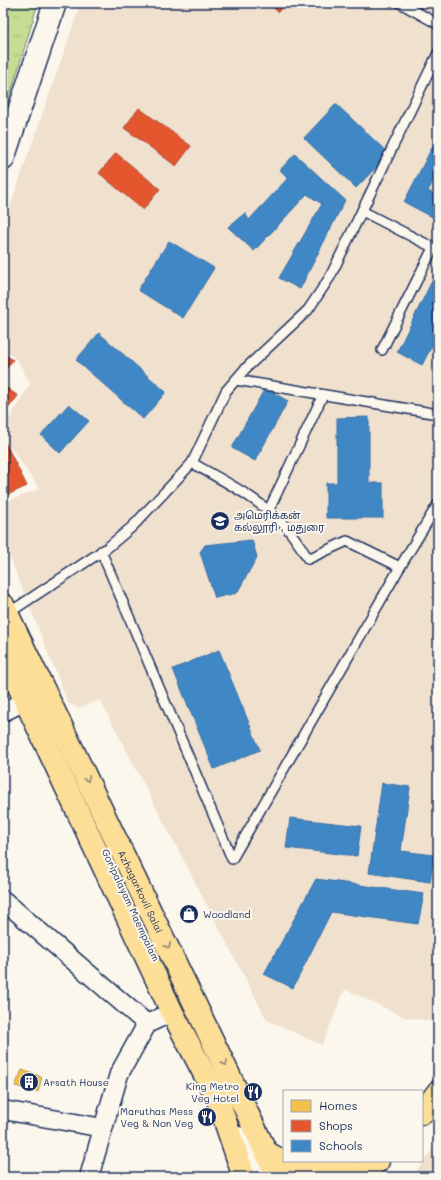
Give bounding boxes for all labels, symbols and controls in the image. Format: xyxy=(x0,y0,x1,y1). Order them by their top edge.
place label: அமெரிக்கன் கல்லூரி , மதுரை xyxy=(234,508,325,534)
school or university icon: அமெரிக்கன் கல்லூரி , மதுரை xyxy=(209,510,231,532)
one-way arrow xyxy=(82,775,90,782)
street label: Goripalayam Maempalam xyxy=(99,846,163,964)
street label: Azhagarkovil Salai xyxy=(115,848,167,935)
shop icon: Woodland xyxy=(178,903,200,925)
place label: Woodland xyxy=(203,907,251,921)
one-way arrow xyxy=(163,942,171,950)
one-way arrow xyxy=(220,1059,228,1067)
building icon: Arsath House xyxy=(18,1071,40,1093)
place label: Arsath House xyxy=(43,1075,109,1089)
place label: King Metro Veg Hotel xyxy=(186,1079,239,1105)
restaurant icon: King Metro Veg Hotel xyxy=(242,1081,264,1103)
legend xyxy=(283,1090,423,1162)
text: Homes xyxy=(319,1097,358,1113)
place label: Maruthas Mess Veg & Non Veg xyxy=(120,1104,193,1130)
restaurant icon: Maruthas Mess Veg & Non Veg xyxy=(196,1106,218,1128)
text: Shops xyxy=(319,1117,353,1133)
text: Schools xyxy=(319,1137,363,1153)

